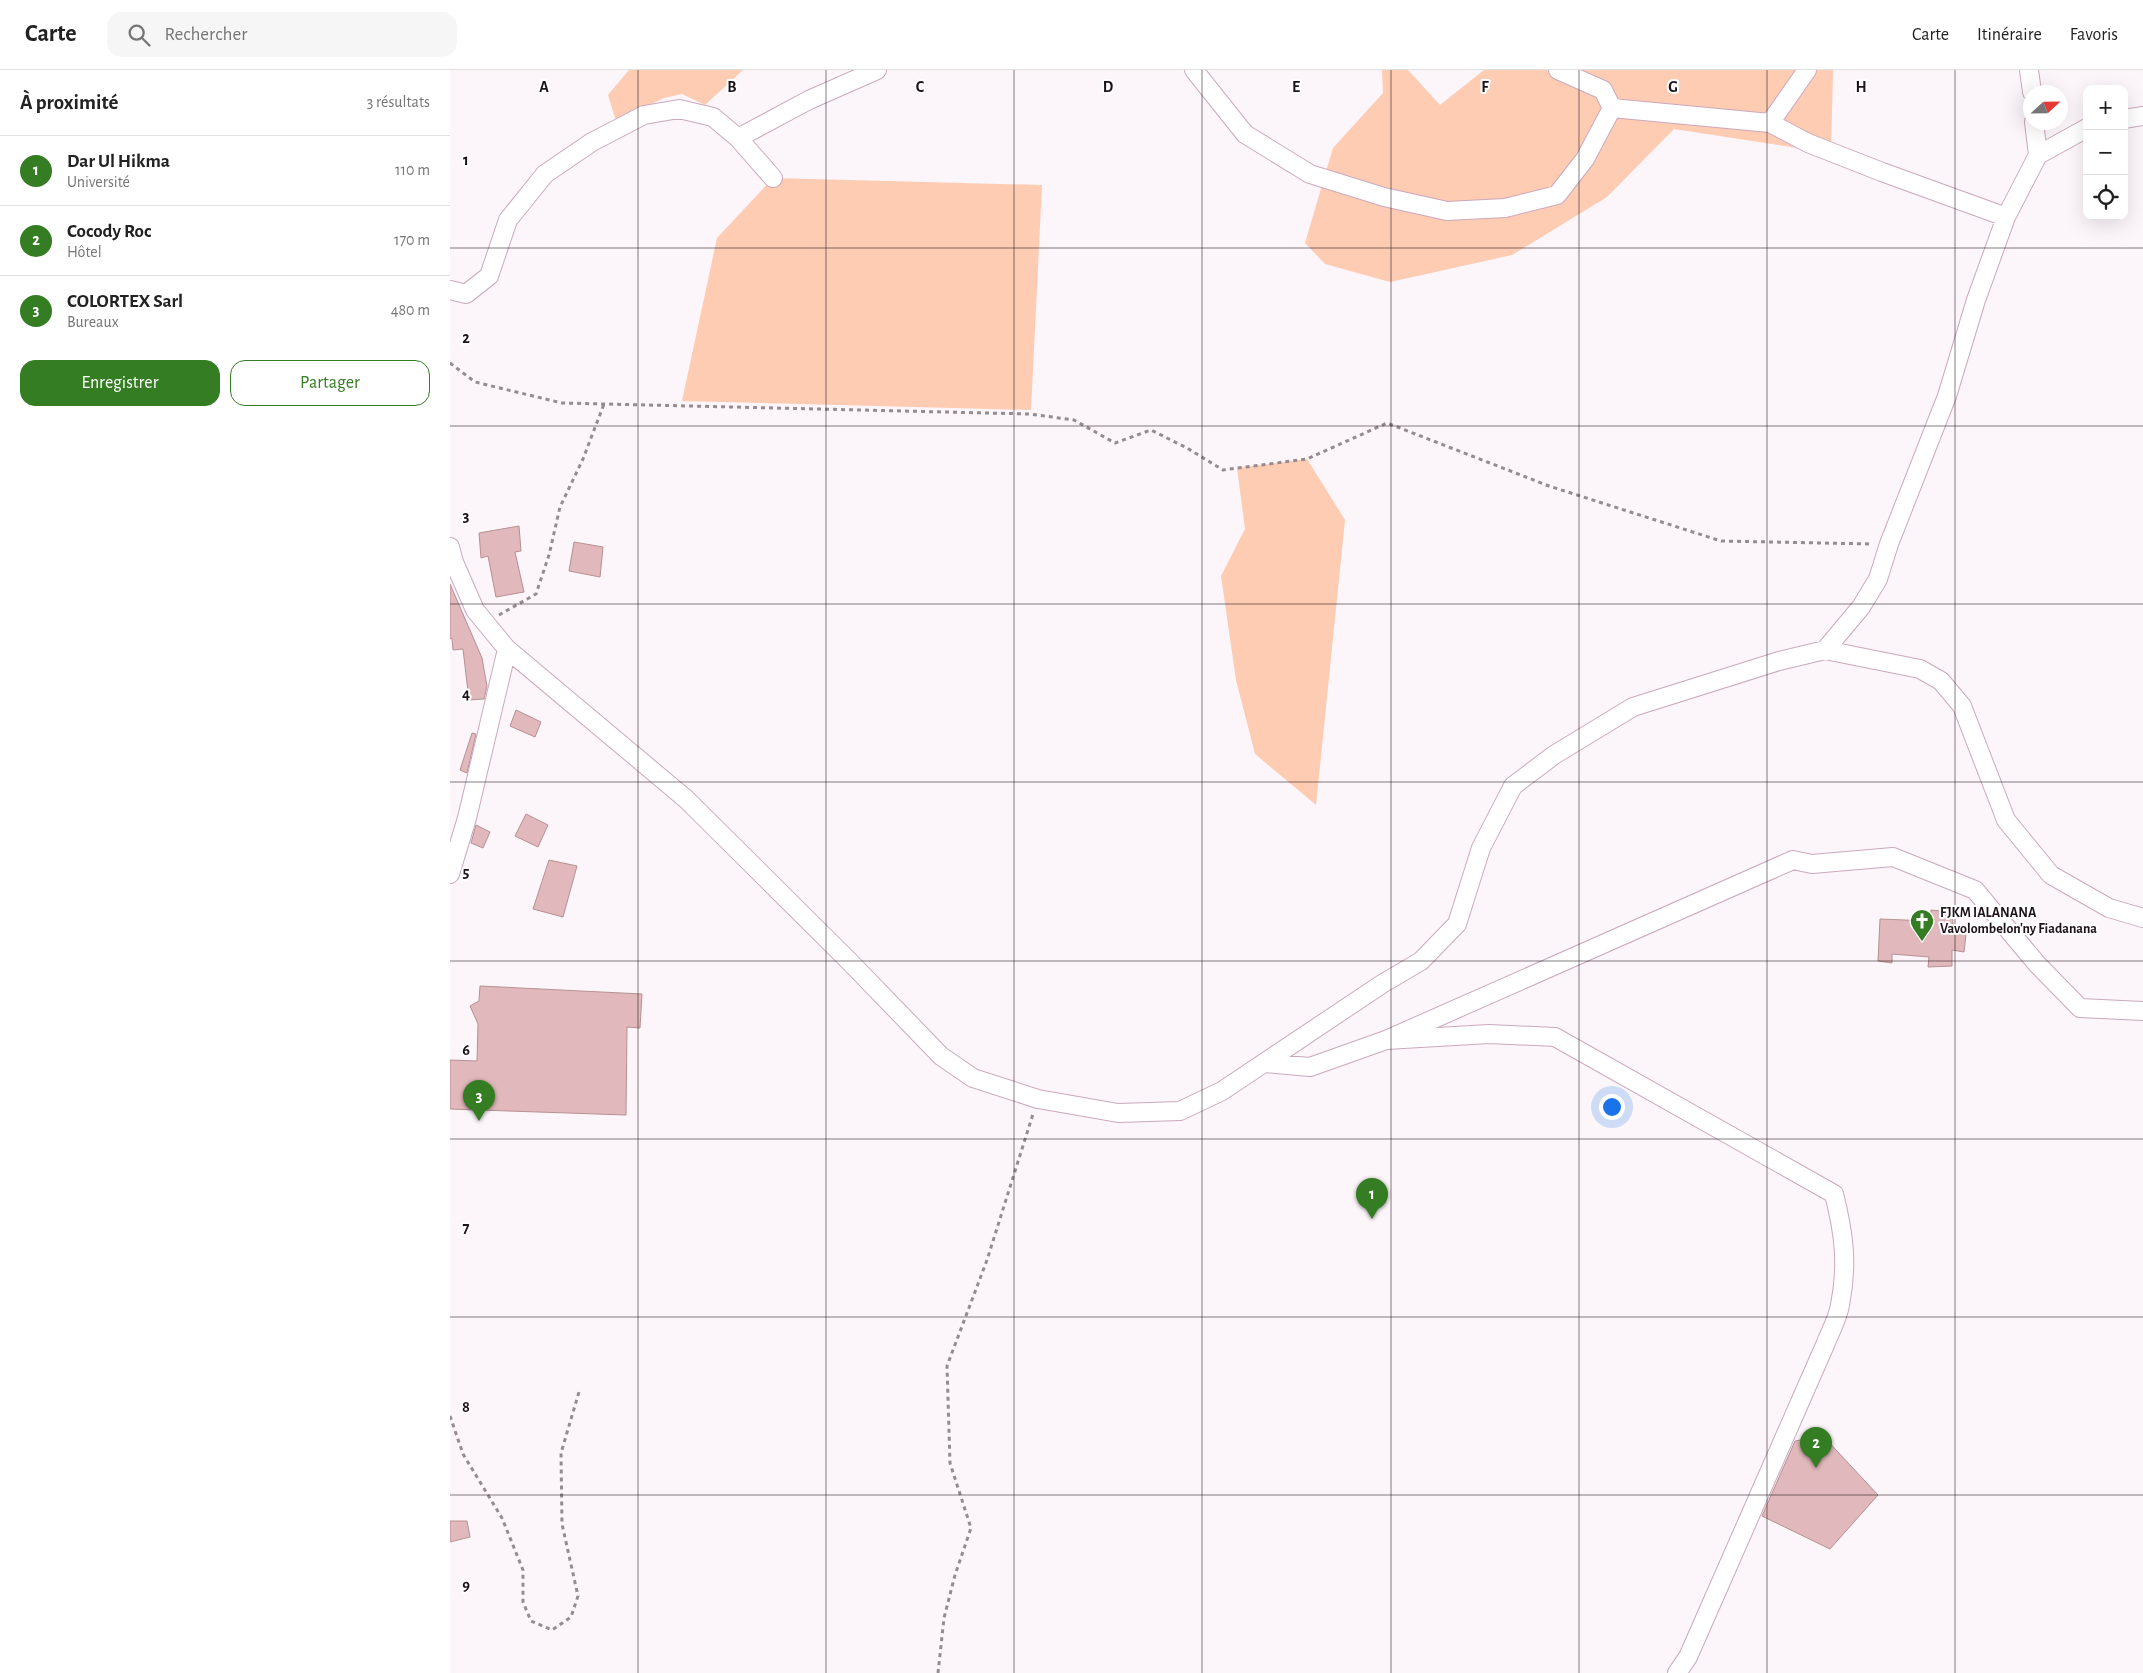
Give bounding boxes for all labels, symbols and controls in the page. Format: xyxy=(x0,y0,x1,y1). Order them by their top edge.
search box xyxy=(107,12,457,57)
icon: search xyxy=(125,21,153,49)
text: Carte xyxy=(25,22,77,46)
text: Rechercher xyxy=(165,25,247,44)
text: Carte xyxy=(1912,26,1949,44)
text: Itinéraire xyxy=(1977,26,2042,44)
text: Favoris xyxy=(2070,26,2118,44)
text: A xyxy=(539,79,549,95)
text: B xyxy=(727,79,737,95)
text: C xyxy=(916,79,925,95)
text: D xyxy=(1103,79,1114,95)
text: E xyxy=(1292,79,1300,95)
text: F xyxy=(1481,79,1489,95)
text: G xyxy=(1668,79,1678,95)
text: H xyxy=(1855,79,1867,95)
north arrow xyxy=(2023,85,2068,130)
map controls xyxy=(2083,85,2128,220)
button: + xyxy=(2083,85,2128,130)
text: À proximité xyxy=(20,92,118,113)
text: 3 résultats xyxy=(367,94,430,110)
button: − xyxy=(2083,130,2128,175)
text: Dar Ul Hikma xyxy=(67,152,170,171)
text: 1 xyxy=(463,152,469,168)
text: 1 xyxy=(33,162,39,178)
text: 110 m xyxy=(395,162,430,178)
text: Université xyxy=(67,174,130,190)
button: locate xyxy=(2083,175,2128,220)
text: Cocody Roc xyxy=(67,222,151,241)
text: 2 xyxy=(32,232,40,248)
text: 170 m xyxy=(394,232,430,248)
text: Hôtel xyxy=(67,244,102,260)
text: COLORTEX Sarl xyxy=(67,292,183,311)
text: 3 xyxy=(33,302,39,318)
text: 480 m xyxy=(391,302,430,318)
text: Bureaux xyxy=(67,314,119,330)
text: 2 xyxy=(462,330,470,346)
button: Enregistrer xyxy=(20,360,220,406)
button: Partager xyxy=(230,360,430,406)
text: 3 xyxy=(463,508,470,524)
text: 4 xyxy=(462,686,470,702)
text: 5 xyxy=(463,864,470,880)
place label: FJKM IALANANA Vavolombelon'ny Fiadanana xyxy=(1940,906,2097,936)
church icon: FJKM IALANANA Vavolombelon'ny Fiadanana xyxy=(1909,908,1935,942)
text: 6 xyxy=(462,1042,470,1058)
pin: 3 xyxy=(463,1080,495,1121)
your location xyxy=(1599,1094,1625,1120)
pin: 1 xyxy=(1356,1178,1388,1219)
text: 7 xyxy=(463,1220,470,1236)
text: 8 xyxy=(462,1399,470,1415)
pin: 2 xyxy=(1800,1427,1832,1468)
text: 9 xyxy=(462,1577,470,1593)

